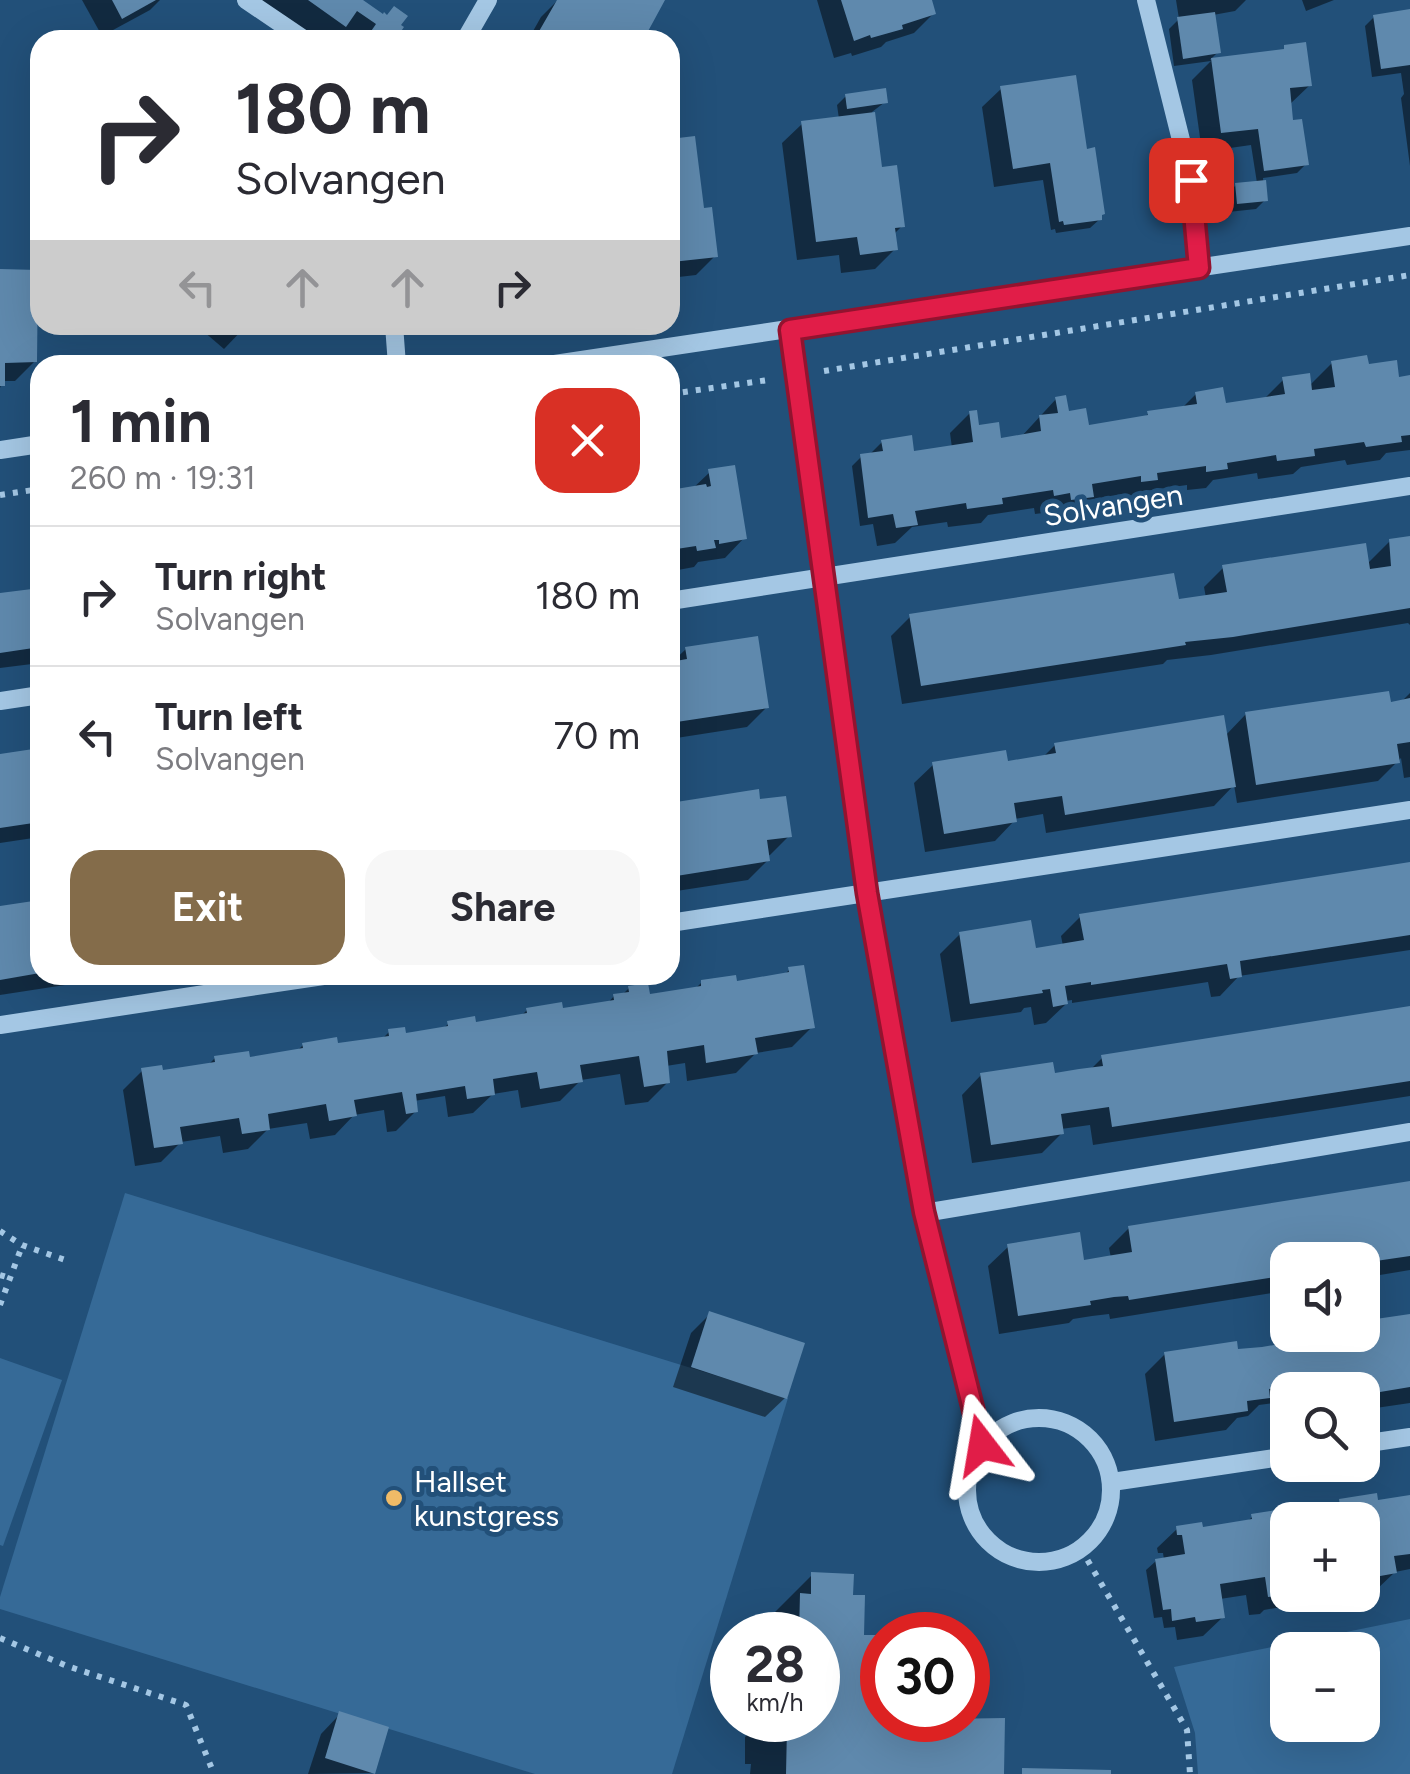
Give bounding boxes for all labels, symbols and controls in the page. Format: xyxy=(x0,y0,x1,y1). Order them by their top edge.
text: 180 m xyxy=(235,66,430,151)
icon: right xyxy=(70,70,200,200)
pin xyxy=(1149,138,1234,223)
text: Solvangen xyxy=(235,151,446,205)
icon: arrive xyxy=(1164,153,1219,208)
icon: left xyxy=(170,260,225,315)
icon: ahead xyxy=(275,260,330,315)
icon: ahead xyxy=(380,260,435,315)
icon: right xyxy=(485,260,540,315)
text: 1 min xyxy=(70,385,212,457)
button: close xyxy=(535,388,640,493)
text: 260 m · 19:31 xyxy=(70,459,256,497)
street label: Solvangen xyxy=(1041,476,1185,534)
text: Turn right xyxy=(155,554,327,600)
icon: right xyxy=(70,569,125,624)
text: 180 m xyxy=(535,573,640,619)
text: Solvangen xyxy=(155,600,305,638)
text: Turn left xyxy=(155,694,303,740)
icon: left xyxy=(70,709,125,764)
text: 70 m xyxy=(554,713,640,759)
text: Solvangen xyxy=(155,740,305,778)
button: Exit xyxy=(70,850,345,965)
button: Share xyxy=(365,850,640,965)
map controls xyxy=(1270,1242,1380,1742)
button: sound xyxy=(1270,1242,1380,1352)
button: search xyxy=(1270,1372,1380,1482)
position arrow xyxy=(930,1393,1034,1497)
place label: Hallset kunstgress xyxy=(414,1463,559,1534)
marker: Hallset kunstgress xyxy=(383,1487,405,1509)
button: + xyxy=(1270,1502,1380,1612)
speed limit sign: 30 xyxy=(860,1612,990,1742)
button: − xyxy=(1270,1632,1380,1742)
text: 28 xyxy=(745,1634,805,1695)
text: km/h xyxy=(746,1687,804,1717)

